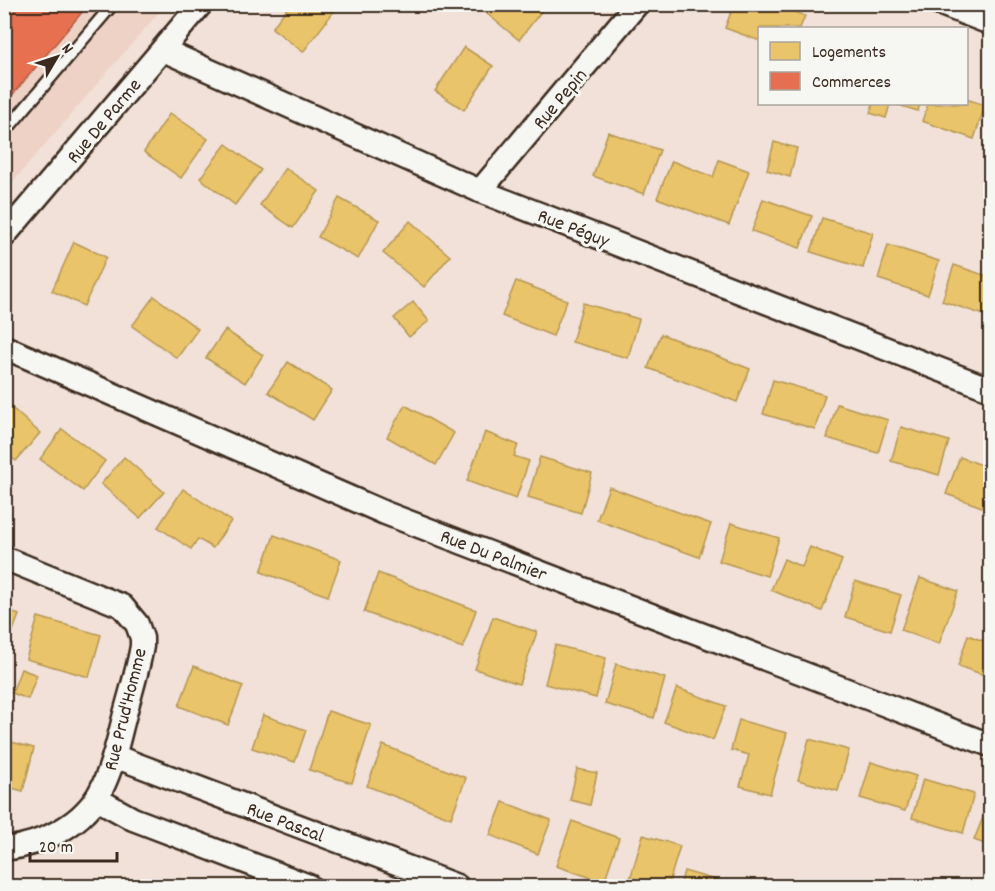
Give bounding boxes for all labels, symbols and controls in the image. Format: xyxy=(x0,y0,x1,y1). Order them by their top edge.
north arrow xyxy=(27,27,87,87)
legend xyxy=(758,27,968,105)
text: N xyxy=(55,39,78,60)
text: Logements xyxy=(812,41,886,66)
street label: Rue Pepin xyxy=(528,63,595,136)
text: Commerces xyxy=(812,71,891,96)
street label: Rue De Parme xyxy=(61,73,150,171)
street label: Rue Péguy xyxy=(533,203,614,257)
street label: Rue Du Palmier xyxy=(436,524,551,590)
street label: Rue Prud'Homme xyxy=(98,645,156,774)
street label: Rue Pascal xyxy=(242,796,328,851)
scale bar xyxy=(30,825,117,863)
text: 20 m xyxy=(39,836,73,861)

